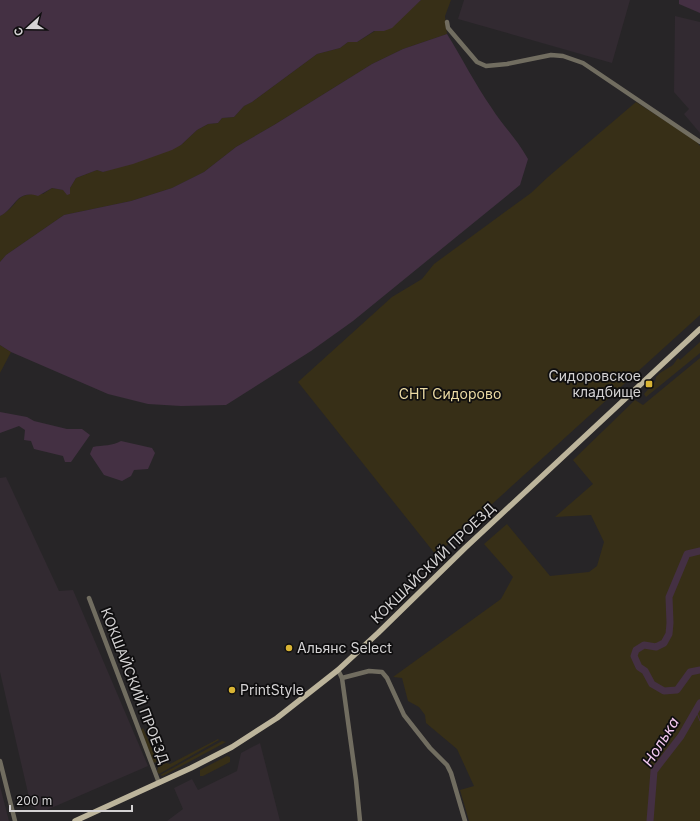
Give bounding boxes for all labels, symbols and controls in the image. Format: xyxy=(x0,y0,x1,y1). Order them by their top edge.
north arrow xyxy=(8,8,48,48)
text: С xyxy=(11,25,27,38)
place label: Сидоровское кладбище xyxy=(549,367,641,400)
marker: Сидоровское кладбище xyxy=(644,379,654,389)
park label: СНТ Сидорово xyxy=(399,385,501,402)
street label: КОКШАЙСКИЙ ПРОЕЗД xyxy=(366,498,498,626)
street label: КОКШАЙСКИЙ ПРОЕЗД xyxy=(98,605,174,766)
place label: Альянс Select xyxy=(297,639,392,656)
marker: Альянс Select xyxy=(284,643,294,653)
place label: PrintStyle xyxy=(240,681,304,698)
marker: PrintStyle xyxy=(227,685,237,695)
water label: Нолька xyxy=(638,714,683,770)
scale bar xyxy=(10,787,132,813)
text: 200 m xyxy=(16,793,52,808)

